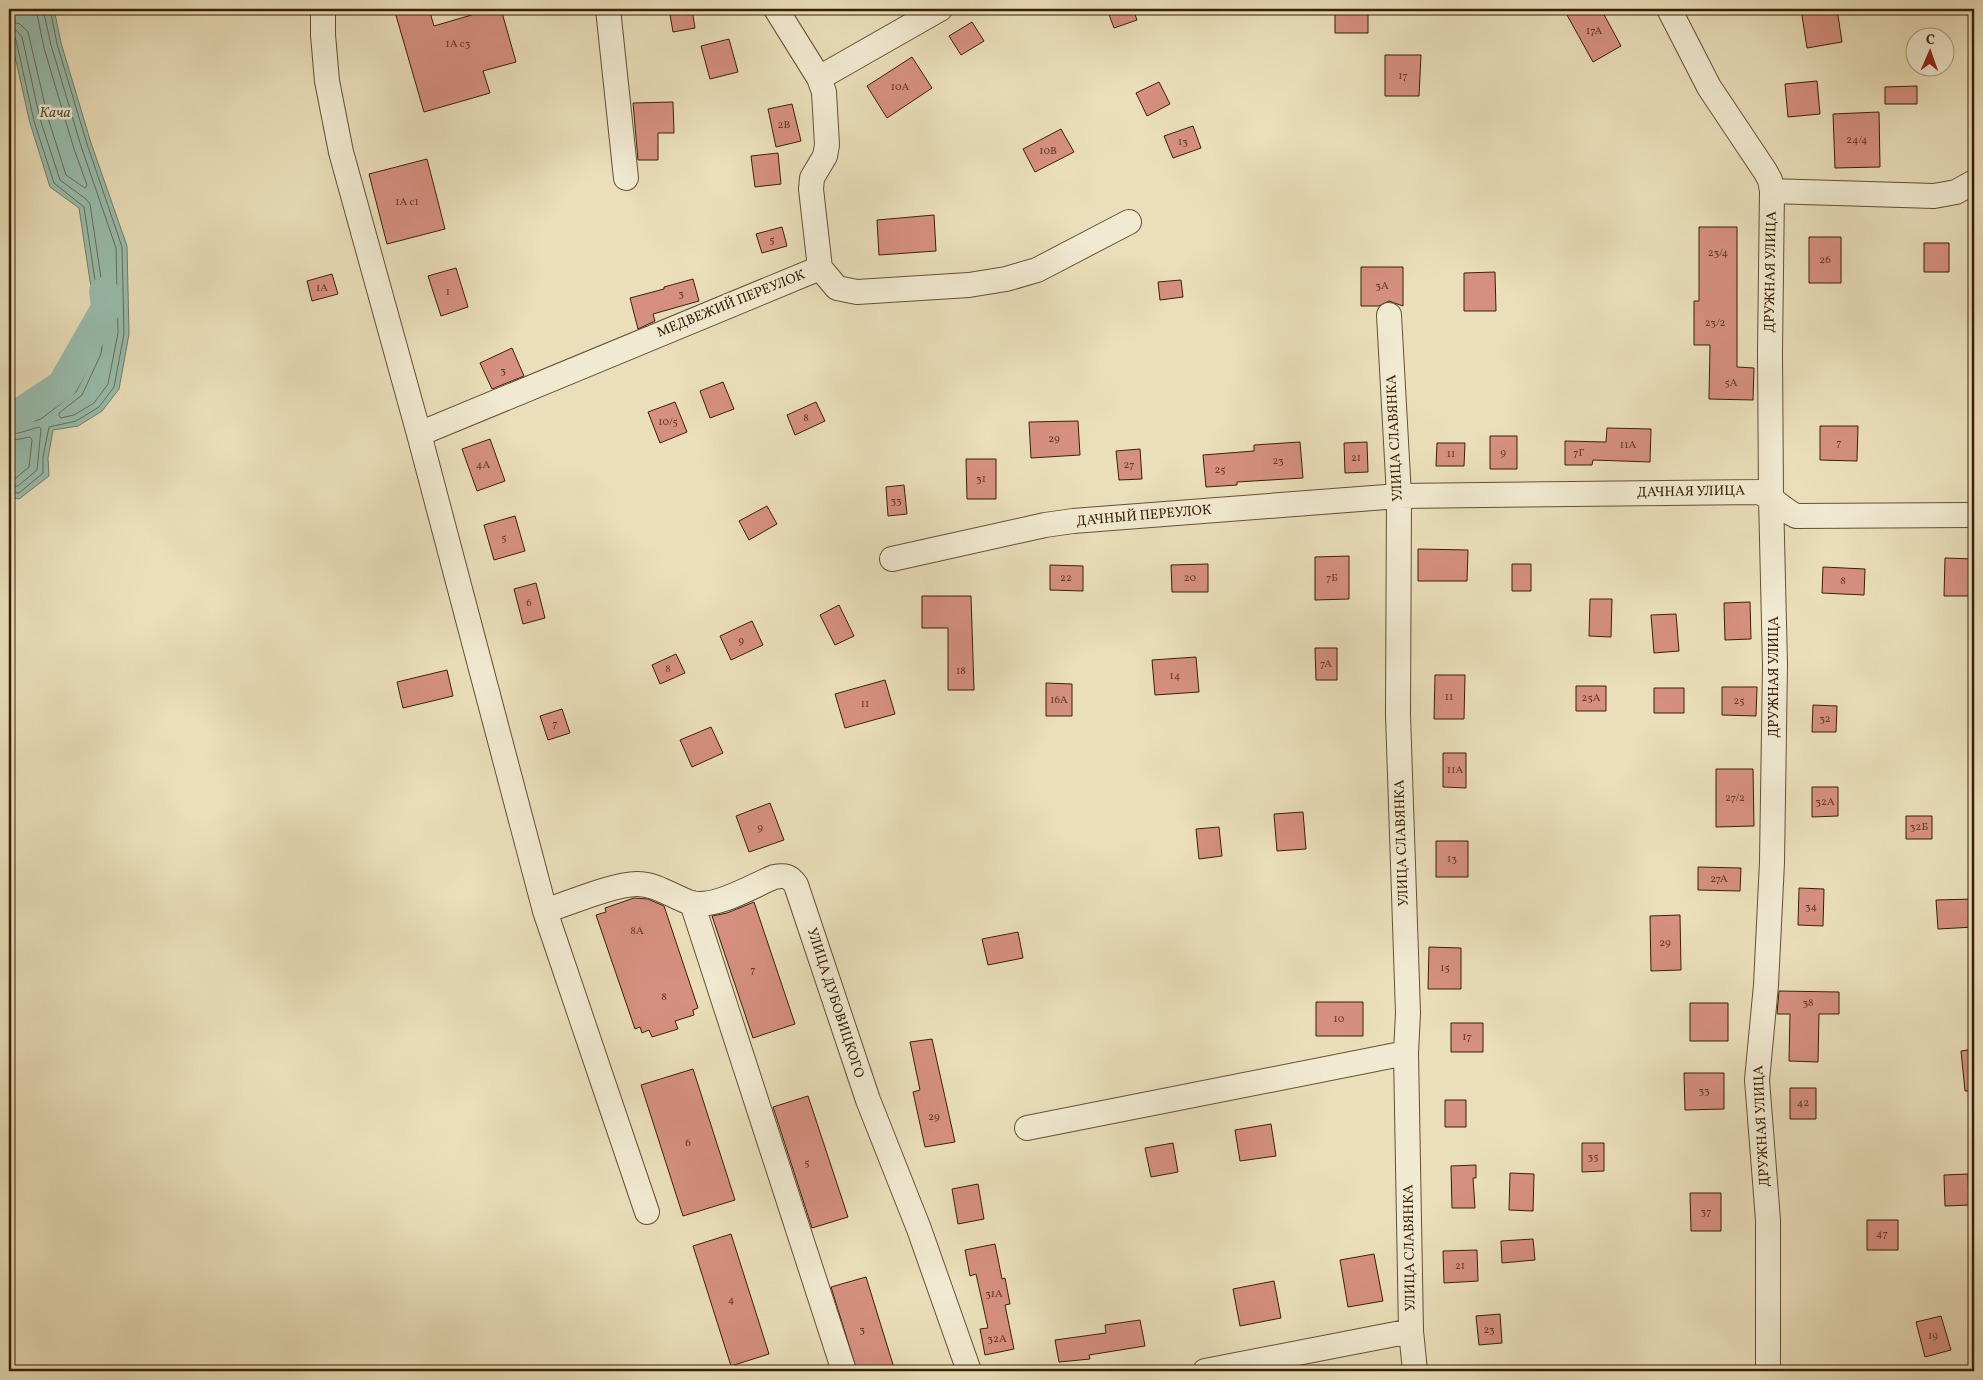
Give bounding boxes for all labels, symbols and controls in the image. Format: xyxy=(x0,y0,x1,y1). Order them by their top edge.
house number: 17А xyxy=(1586,24,1602,39)
north arrow xyxy=(1906,28,1956,78)
text: С xyxy=(1926,31,1935,50)
house number: 1А с3 xyxy=(446,37,471,52)
house number: 17 xyxy=(1398,69,1408,84)
house number: 10А xyxy=(891,80,910,95)
water label: Кача xyxy=(39,103,71,124)
house number: 2В xyxy=(778,118,791,133)
house number: 24/4 xyxy=(1846,133,1868,148)
house number: 13 xyxy=(1178,135,1188,150)
house number: 10В xyxy=(1039,144,1057,159)
house number: 1А с1 xyxy=(395,195,419,210)
street label: ДРУЖНАЯ УЛИЦА xyxy=(1760,211,1782,333)
house number: 5 xyxy=(769,233,775,248)
house number: 23/4 xyxy=(1708,246,1729,261)
house number: 26 xyxy=(1819,253,1831,268)
street label: МЕДВЕЖИЙ ПЕРЕУЛОК xyxy=(654,264,808,342)
house number: 3А xyxy=(1375,279,1389,294)
house number: 1А xyxy=(316,281,328,296)
house number: 1 xyxy=(446,285,450,300)
house number: 3 xyxy=(678,287,684,302)
house number: 23/2 xyxy=(1705,316,1725,331)
house number: 3 xyxy=(500,364,506,379)
street label: УЛИЦА СЛАВЯНКА xyxy=(1382,374,1408,502)
house number: 5А xyxy=(1724,376,1738,391)
house number: 8 xyxy=(803,411,809,426)
house number: 10/5 xyxy=(658,415,678,430)
house number: 29 xyxy=(1048,432,1060,447)
house number: 7 xyxy=(1836,436,1842,451)
house number: 11А xyxy=(1620,438,1636,453)
house number: 9 xyxy=(1500,446,1506,461)
house number: 7Г xyxy=(1573,446,1585,461)
house number: 11 xyxy=(1447,447,1455,462)
house number: 21 xyxy=(1351,451,1361,466)
house number: 23 xyxy=(1272,454,1284,469)
house number: 4А xyxy=(476,458,490,473)
house number: 27 xyxy=(1124,458,1134,473)
house number: 25 xyxy=(1214,463,1226,478)
house number: 31 xyxy=(976,472,986,487)
street label: ДАЧНАЯ УЛИЦА xyxy=(1637,482,1745,502)
house number: 33 xyxy=(890,494,902,509)
street label: ДАЧНЫЙ ПЕРЕУЛОК xyxy=(1076,500,1213,531)
house number: 5 xyxy=(501,531,507,546)
house number: 22 xyxy=(1060,571,1072,586)
house number: 20 xyxy=(1184,571,1197,586)
house number: 7Б xyxy=(1326,571,1338,586)
house number: 8 xyxy=(1840,574,1846,589)
house number: 6 xyxy=(526,596,532,611)
street label: ДРУЖНАЯ УЛИЦА xyxy=(1765,616,1784,738)
house number: 9 xyxy=(738,634,744,649)
house number: 7А xyxy=(1320,657,1332,672)
house number: 8 xyxy=(665,662,671,677)
house number: 18 xyxy=(956,664,966,679)
house number: 14 xyxy=(1170,669,1181,684)
house number: 11 xyxy=(1445,690,1453,705)
house number: 25А xyxy=(1582,691,1601,706)
house number: 16А xyxy=(1050,693,1068,708)
house number: 25 xyxy=(1733,694,1745,709)
house number: 11 xyxy=(861,697,869,712)
house number: 32 xyxy=(1819,712,1831,727)
house number: 7 xyxy=(552,717,558,732)
house number: 11А xyxy=(1447,763,1463,778)
street label: УЛИЦА СЛАВЯНКА xyxy=(1390,779,1414,907)
house number: 27/2 xyxy=(1725,791,1745,806)
house number: 32А xyxy=(1815,795,1835,810)
house number: 32Б xyxy=(1910,820,1928,835)
house number: 9 xyxy=(757,821,763,836)
house number: 13 xyxy=(1447,852,1457,867)
house number: 27А xyxy=(1710,872,1728,887)
house number: 34 xyxy=(1805,900,1818,915)
house number: 8А xyxy=(630,924,644,939)
street label: УЛИЦА ДУБОВИЦКОГО xyxy=(802,925,868,1081)
house number: 29 xyxy=(1659,936,1671,951)
house number: 15 xyxy=(1440,961,1450,976)
house number: 7 xyxy=(750,963,756,978)
house number: 8 xyxy=(661,990,667,1005)
house number: 38 xyxy=(1802,996,1814,1011)
house number: 10 xyxy=(1334,1012,1345,1027)
house number: 17 xyxy=(1462,1030,1472,1045)
street label: ДРУЖНАЯ УЛИЦА xyxy=(1749,1065,1775,1187)
house number: 33 xyxy=(1698,1084,1710,1099)
house number: 42 xyxy=(1797,1096,1809,1111)
house number: 29 xyxy=(928,1110,940,1125)
house number: 6 xyxy=(685,1136,691,1151)
house number: 35 xyxy=(1588,1150,1598,1165)
house number: 5 xyxy=(804,1156,810,1171)
street label: УЛИЦА СЛАВЯНКА xyxy=(1399,1184,1421,1312)
house number: 37 xyxy=(1701,1205,1711,1220)
house number: 47 xyxy=(1876,1227,1888,1242)
house number: 21 xyxy=(1455,1259,1465,1274)
house number: 31А xyxy=(985,1287,1003,1302)
house number: 4 xyxy=(728,1293,735,1308)
house number: 3 xyxy=(859,1323,865,1338)
house number: 23 xyxy=(1483,1323,1495,1338)
house number: 19 xyxy=(1928,1329,1938,1344)
house number: 32А xyxy=(987,1332,1007,1347)

